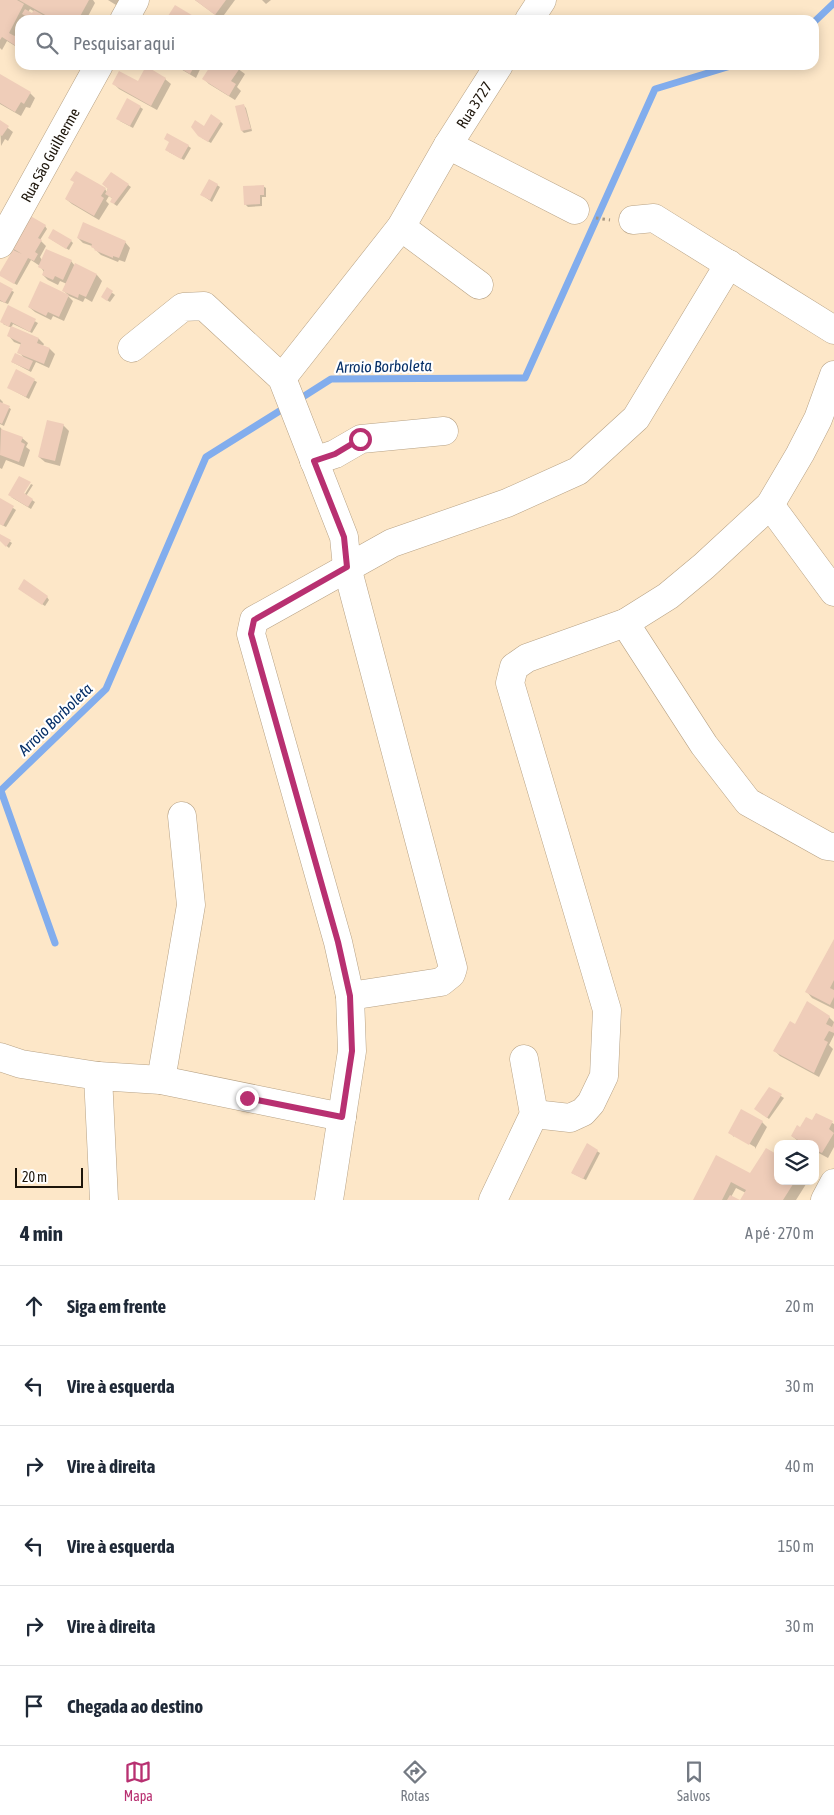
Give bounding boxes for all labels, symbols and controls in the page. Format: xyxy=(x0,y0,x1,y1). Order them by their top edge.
search box xyxy=(15,15,819,70)
icon: search xyxy=(33,29,61,57)
text: Pesquisar aqui xyxy=(73,32,175,54)
street label: Rua 3727 xyxy=(453,79,495,131)
street label: Rua São Guilherme xyxy=(17,105,83,205)
water label: Arroio Borboleta xyxy=(335,356,433,376)
route start xyxy=(349,428,372,451)
water label: Arroio Borboleta xyxy=(14,679,96,759)
route end xyxy=(236,1087,259,1110)
map controls xyxy=(774,1140,819,1185)
button: layers xyxy=(774,1140,819,1185)
scale bar xyxy=(15,1165,82,1188)
text: 20 m xyxy=(22,1169,47,1185)
text: 4 min xyxy=(20,1221,63,1245)
text: A pé · 270 m xyxy=(745,1224,814,1242)
icon: ahead xyxy=(20,1292,48,1320)
text: Siga em frente xyxy=(67,1295,166,1317)
text: 20 m xyxy=(785,1297,814,1315)
icon: left xyxy=(20,1372,48,1400)
text: Vire à esquerda xyxy=(67,1375,175,1397)
text: 30 m xyxy=(785,1377,814,1395)
icon: right xyxy=(20,1452,48,1480)
text: Vire à direita xyxy=(67,1455,155,1477)
text: 40 m xyxy=(785,1457,814,1475)
icon: left xyxy=(20,1532,48,1560)
text: Vire à esquerda xyxy=(67,1535,175,1557)
text: 150 m xyxy=(778,1537,814,1555)
icon: right xyxy=(20,1612,48,1640)
text: Vire à direita xyxy=(67,1615,155,1637)
text: 30 m xyxy=(785,1617,814,1635)
icon: arrive xyxy=(20,1692,48,1720)
text: Chegada ao destino xyxy=(67,1695,203,1717)
tab: Mapa xyxy=(124,1758,153,1804)
tab: Rotas xyxy=(400,1758,429,1804)
tab: Salvos xyxy=(677,1758,710,1804)

